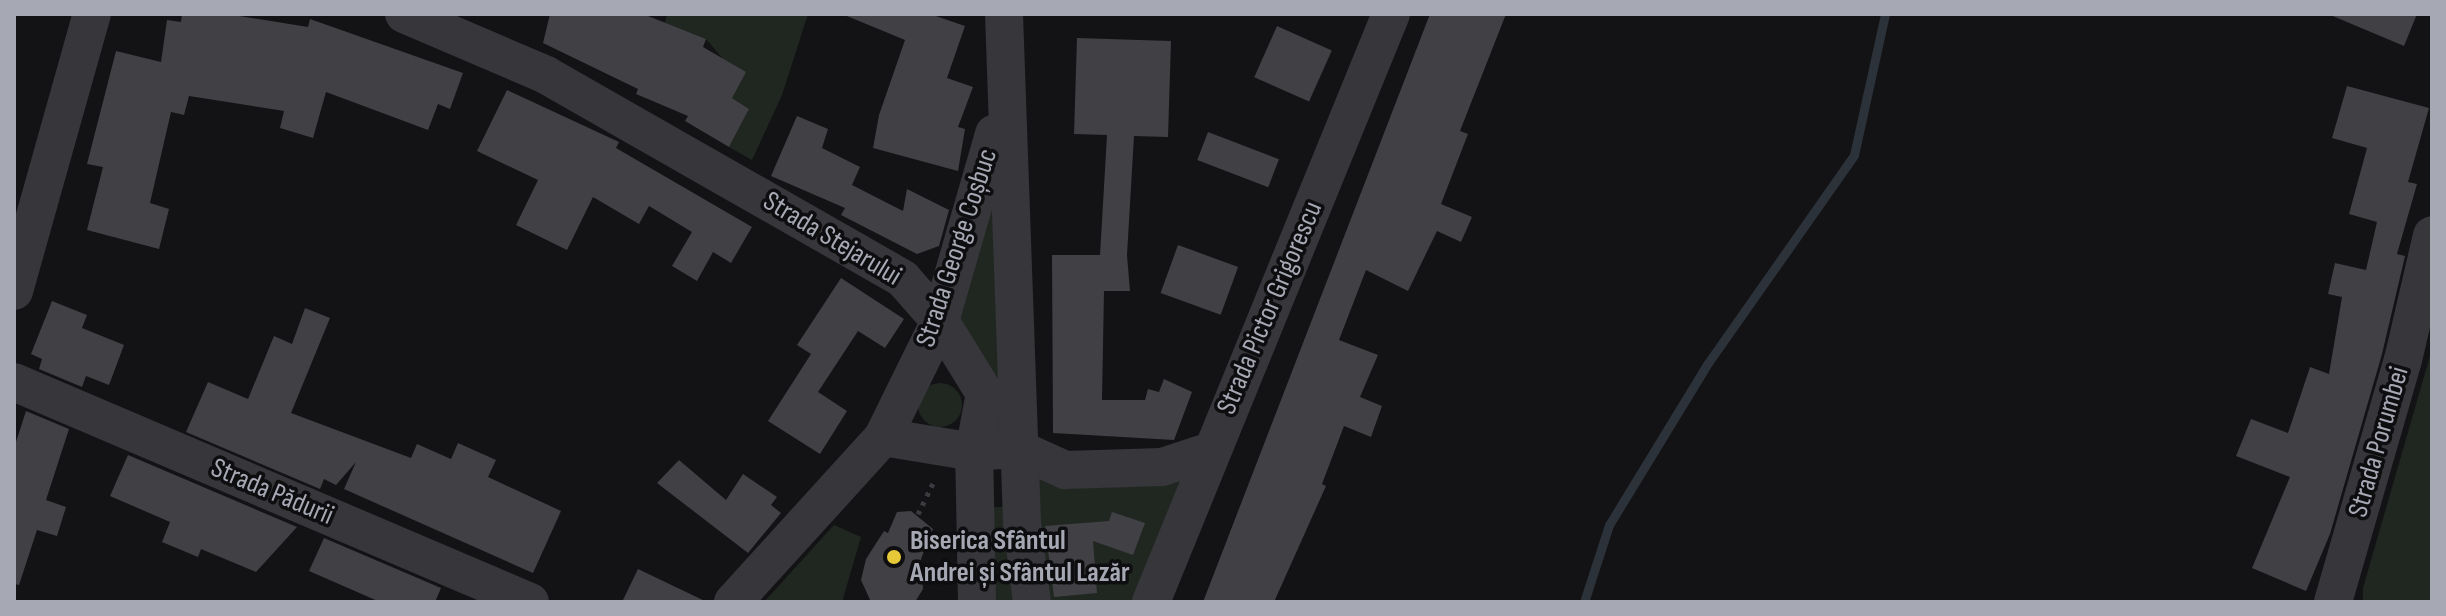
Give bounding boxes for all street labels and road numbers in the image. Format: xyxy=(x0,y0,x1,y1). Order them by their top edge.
street label: Strada George Coșbuc xyxy=(909,145,1005,351)
street label: Strada Stejarului xyxy=(757,185,907,293)
street label: Strada Pictor Grigorescu xyxy=(1210,196,1330,420)
street label: Strada Porumbei xyxy=(2341,363,2417,521)
street label: Strada Pădurii xyxy=(206,451,338,533)

